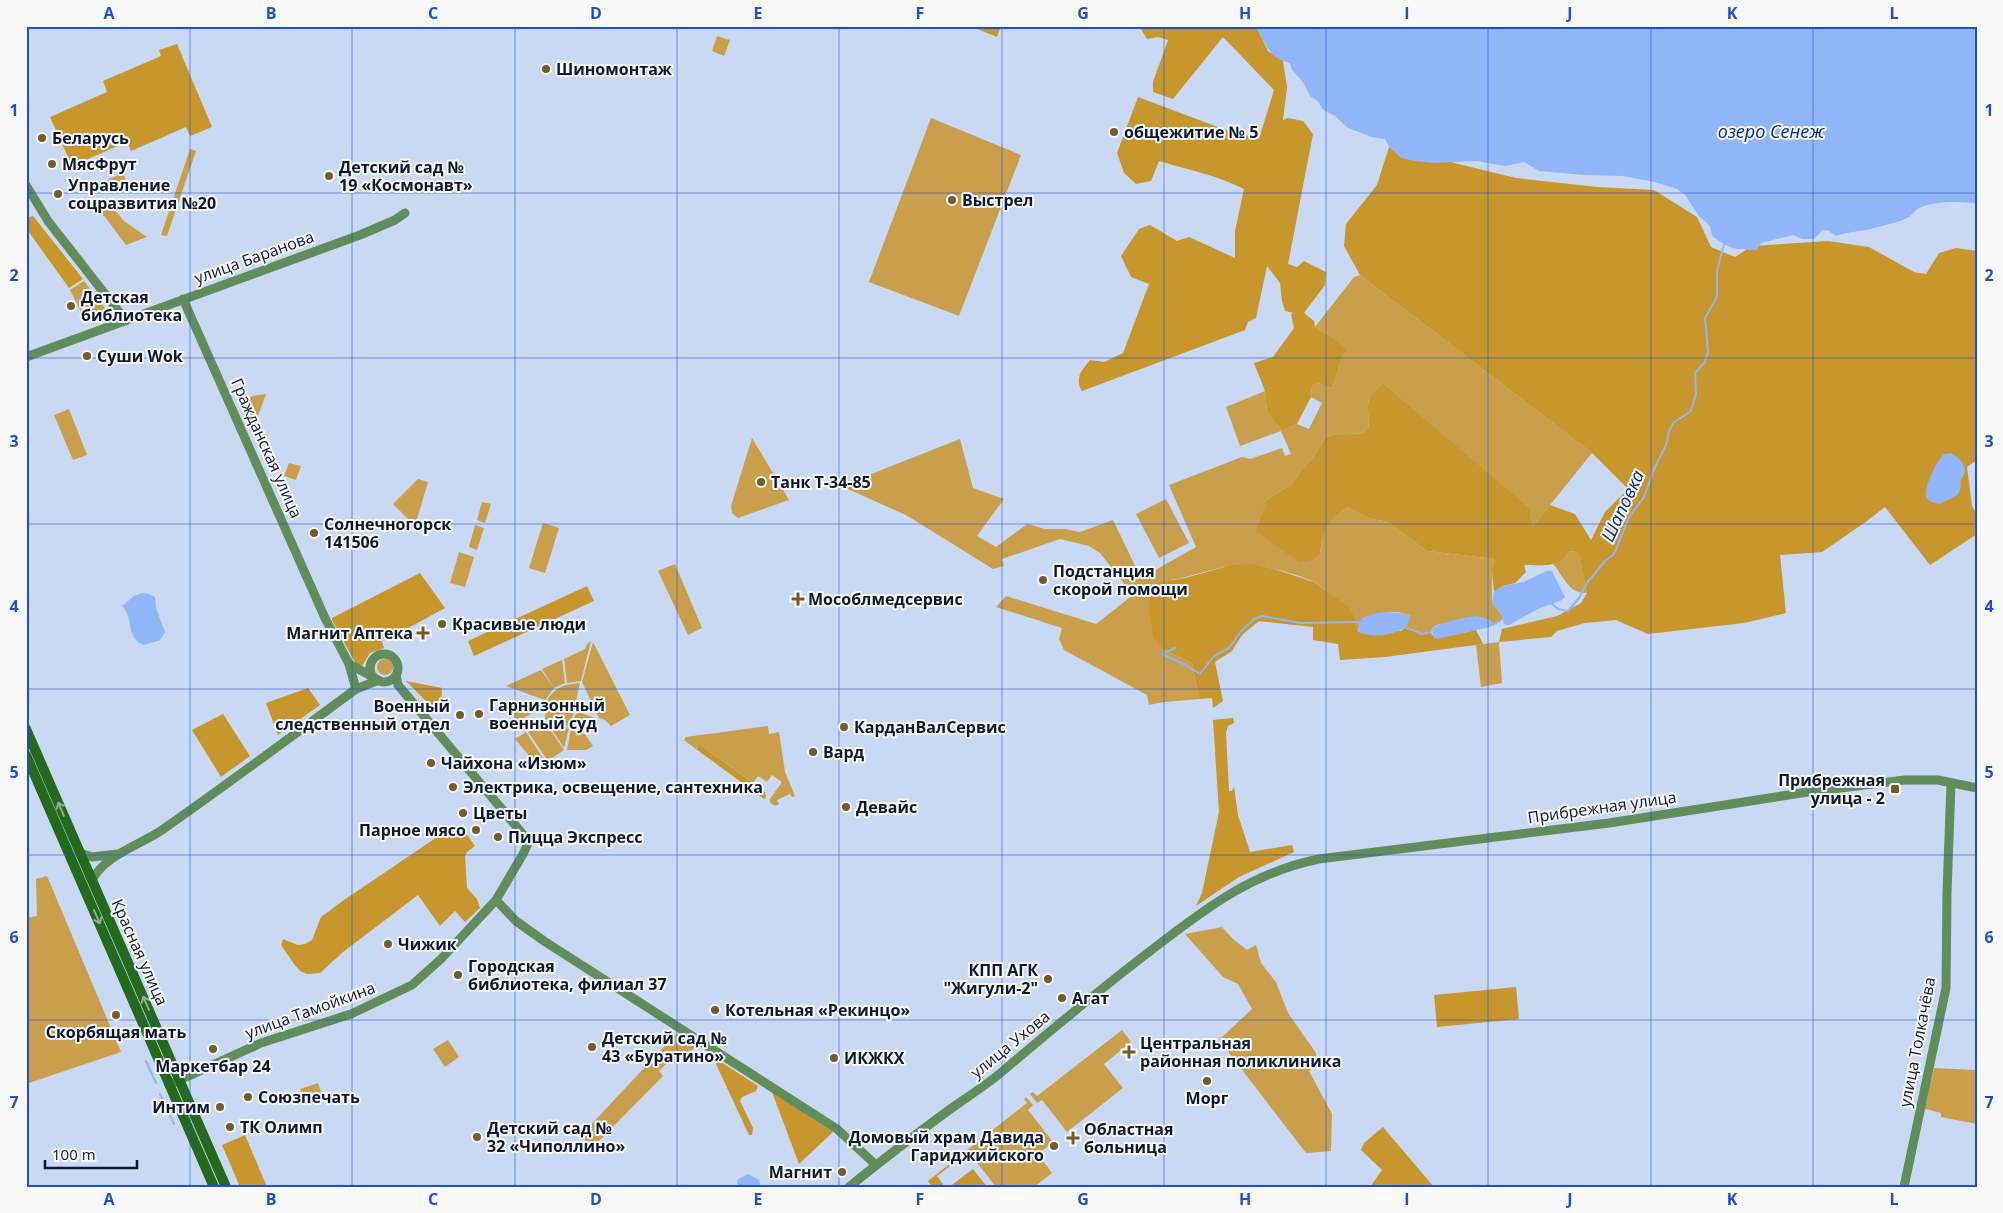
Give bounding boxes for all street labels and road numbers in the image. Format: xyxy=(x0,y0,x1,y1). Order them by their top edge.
street label: улица Баранова xyxy=(191,225,317,289)
street label: Гражданская улица xyxy=(226,375,308,521)
street label: Прибрежная улица xyxy=(1526,786,1678,828)
street label: Красная улица xyxy=(107,895,173,1009)
street label: улица Толкачёва xyxy=(1894,975,1940,1109)
street label: улица Тамойкина xyxy=(242,976,378,1044)
street label: улица Ухова xyxy=(966,1005,1054,1083)

